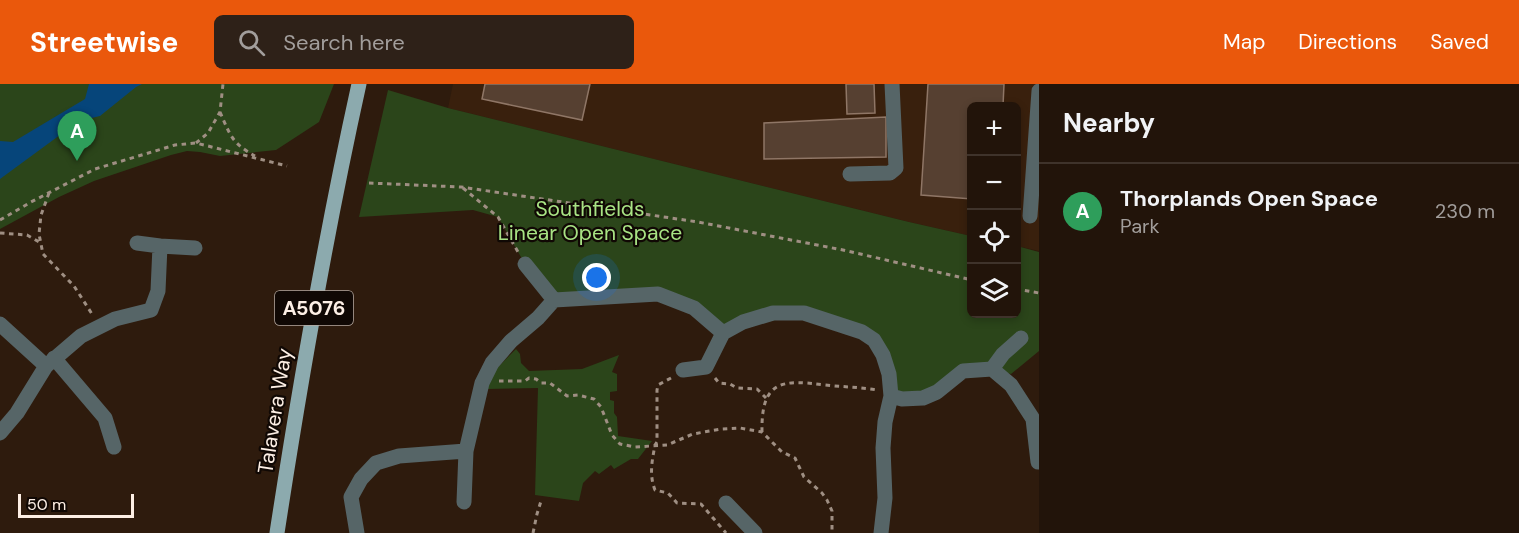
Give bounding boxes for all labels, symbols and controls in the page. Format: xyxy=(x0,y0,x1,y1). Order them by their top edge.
search box xyxy=(214,15,634,69)
text: Streetwise xyxy=(30,24,178,61)
icon: search xyxy=(235,26,268,59)
text: Search here xyxy=(283,28,405,57)
text: Map xyxy=(1223,28,1265,56)
text: Directions xyxy=(1298,28,1397,56)
text: Saved xyxy=(1430,28,1489,56)
map controls xyxy=(967,102,1021,318)
button: + xyxy=(967,102,1021,156)
text: Nearby xyxy=(1063,106,1155,140)
pin: A xyxy=(58,112,97,161)
button: − xyxy=(967,156,1021,210)
text: Thorplands Open Space xyxy=(1120,184,1378,213)
park label: Southfields Linear Open Space xyxy=(498,195,682,247)
text: A xyxy=(1075,198,1090,224)
text: 230 m xyxy=(1435,198,1495,224)
button: locate xyxy=(967,210,1021,264)
text: Park xyxy=(1120,213,1160,239)
your location xyxy=(582,263,611,292)
button: layers xyxy=(967,264,1021,318)
road number: A5076 xyxy=(275,291,353,325)
street label: Talavera Way xyxy=(251,346,299,476)
scale bar xyxy=(18,491,134,518)
text: 50 m xyxy=(27,494,66,515)

